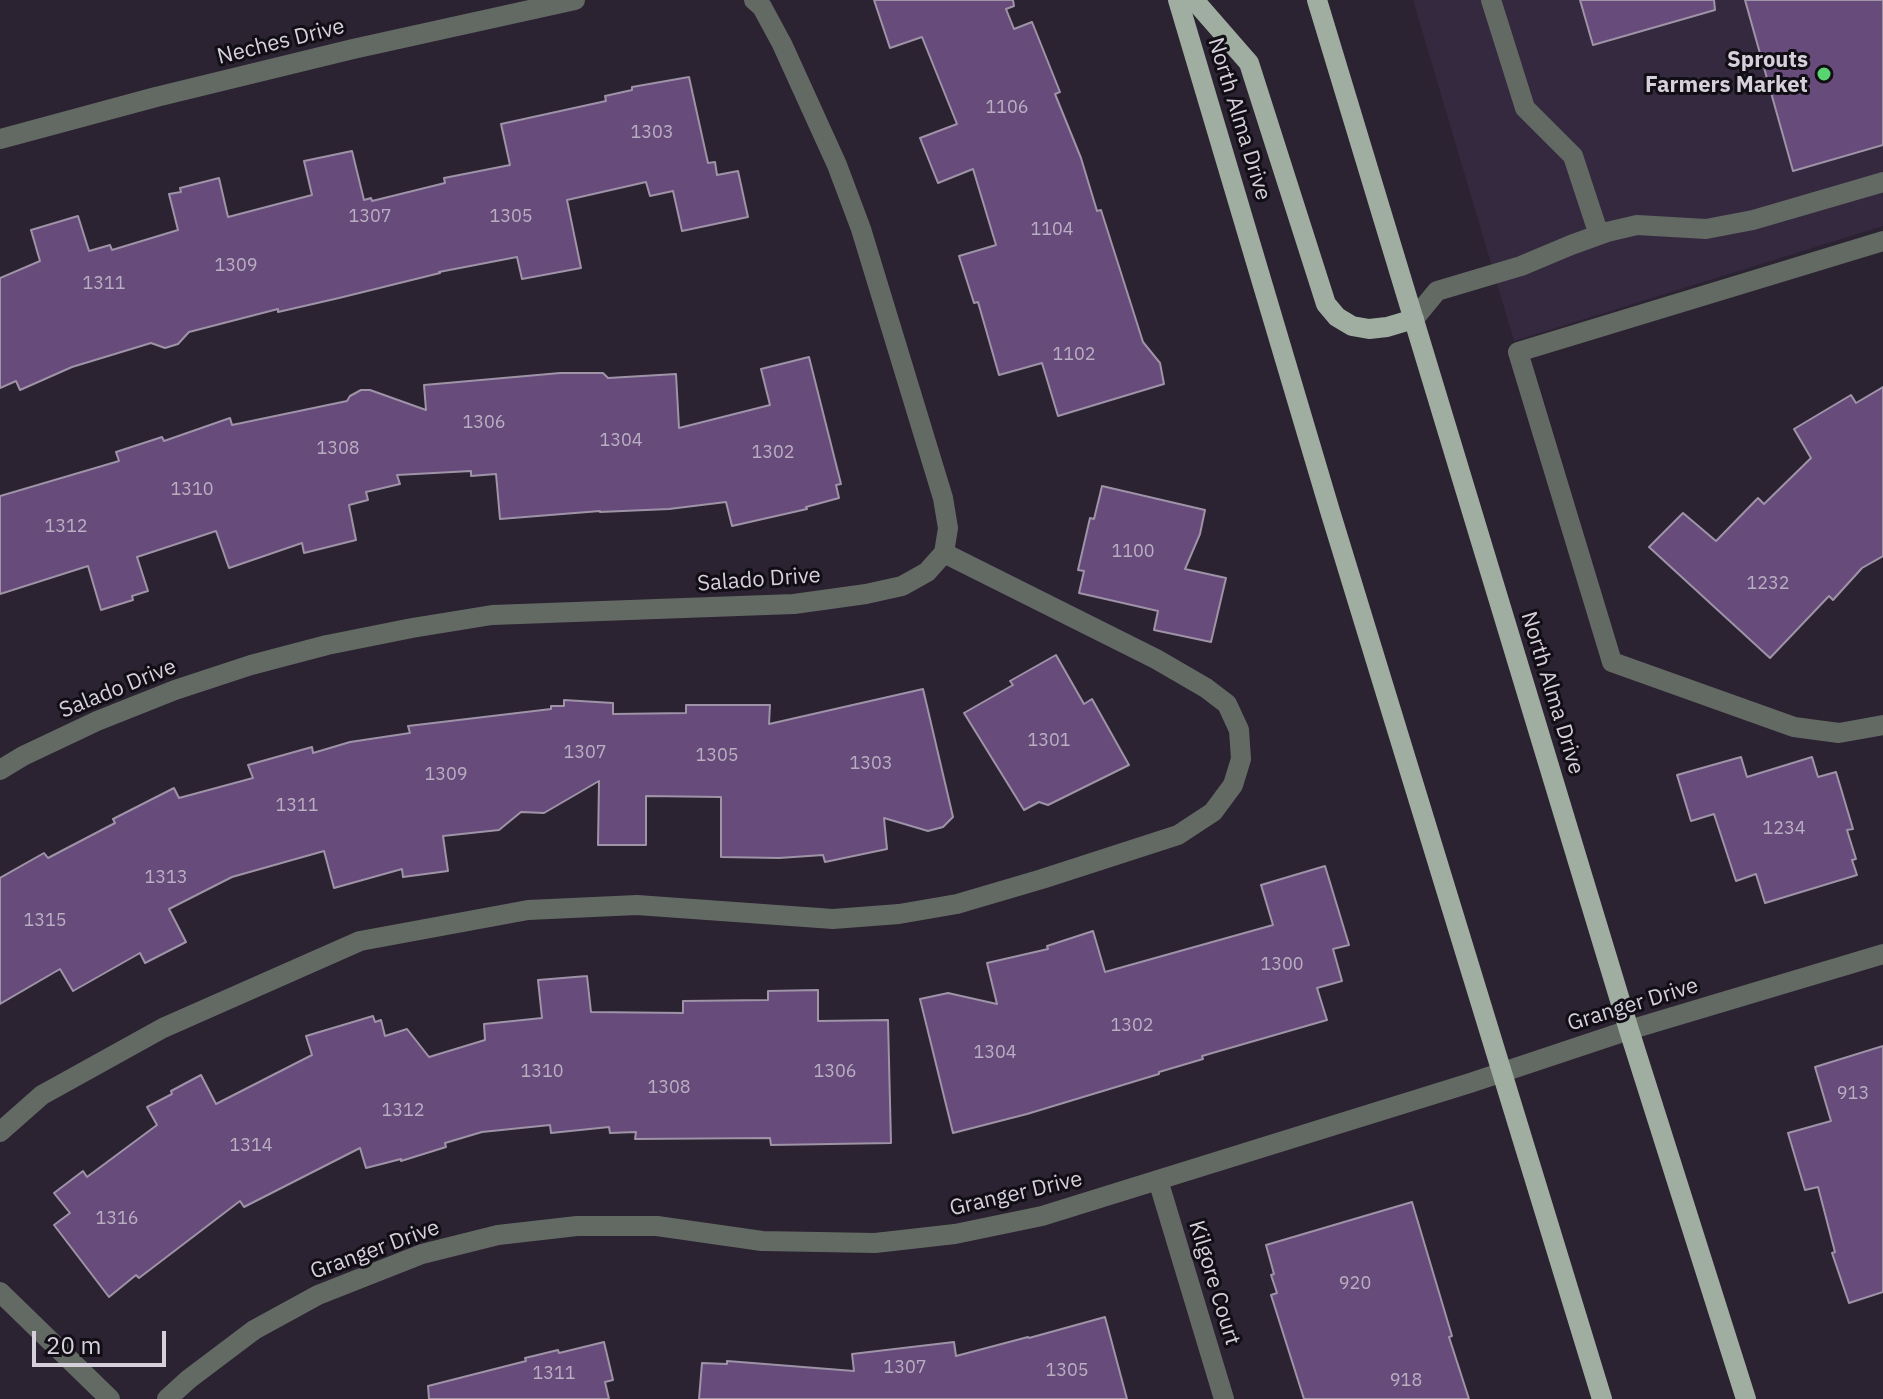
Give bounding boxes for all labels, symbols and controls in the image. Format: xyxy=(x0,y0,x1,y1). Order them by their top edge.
street label: Neches Drive xyxy=(215,13,347,71)
street label: North Alma Drive xyxy=(1202,34,1276,204)
place label: Sprouts Farmers Market xyxy=(1645,48,1808,100)
marker: Sprouts Farmers Market xyxy=(1815,65,1833,83)
house number: 1106 xyxy=(985,97,1029,119)
house number: 1303 xyxy=(630,122,674,144)
house number: 1307 xyxy=(348,206,392,228)
house number: 1305 xyxy=(489,206,533,228)
house number: 1104 xyxy=(1030,219,1074,241)
house number: 1309 xyxy=(214,255,258,277)
house number: 1311 xyxy=(82,273,126,295)
house number: 1102 xyxy=(1052,344,1096,366)
house number: 1306 xyxy=(462,412,506,434)
house number: 1304 xyxy=(599,430,643,452)
house number: 1308 xyxy=(316,438,360,460)
house number: 1302 xyxy=(751,442,795,464)
house number: 1310 xyxy=(170,479,214,501)
house number: 1312 xyxy=(44,516,88,538)
house number: 1100 xyxy=(1111,541,1155,563)
street label: Salado Drive xyxy=(696,563,822,597)
house number: 1232 xyxy=(1746,573,1790,595)
street label: North Alma Drive xyxy=(1515,608,1589,778)
street label: Salado Drive xyxy=(56,654,180,724)
house number: 1301 xyxy=(1027,730,1071,752)
house number: 1307 xyxy=(563,742,607,764)
house number: 1305 xyxy=(695,745,739,767)
house number: 1303 xyxy=(849,753,893,775)
house number: 1309 xyxy=(424,764,468,786)
house number: 1311 xyxy=(275,795,319,817)
house number: 1234 xyxy=(1762,818,1806,840)
house number: 1313 xyxy=(144,867,188,889)
house number: 1315 xyxy=(23,910,67,932)
house number: 1300 xyxy=(1260,954,1304,976)
street label: Granger Drive xyxy=(1564,973,1702,1037)
house number: 1302 xyxy=(1110,1015,1154,1037)
house number: 1304 xyxy=(973,1042,1017,1064)
house number: 1310 xyxy=(520,1061,564,1083)
house number: 1306 xyxy=(813,1061,857,1083)
house number: 1308 xyxy=(647,1077,691,1099)
house number: 913 xyxy=(1837,1083,1869,1105)
house number: 1312 xyxy=(381,1100,425,1122)
house number: 1314 xyxy=(229,1135,273,1157)
street label: Granger Drive xyxy=(947,1166,1085,1222)
house number: 1316 xyxy=(95,1208,139,1230)
street label: Granger Drive xyxy=(307,1214,443,1286)
street label: Kilgore Court xyxy=(1183,1218,1245,1348)
house number: 920 xyxy=(1339,1273,1371,1295)
scale bar xyxy=(36,1315,170,1365)
text: 20 m xyxy=(46,1329,101,1361)
house number: 1307 xyxy=(883,1357,927,1379)
house number: 1305 xyxy=(1045,1360,1089,1382)
house number: 1311 xyxy=(532,1363,576,1385)
house number: 918 xyxy=(1390,1370,1422,1392)

